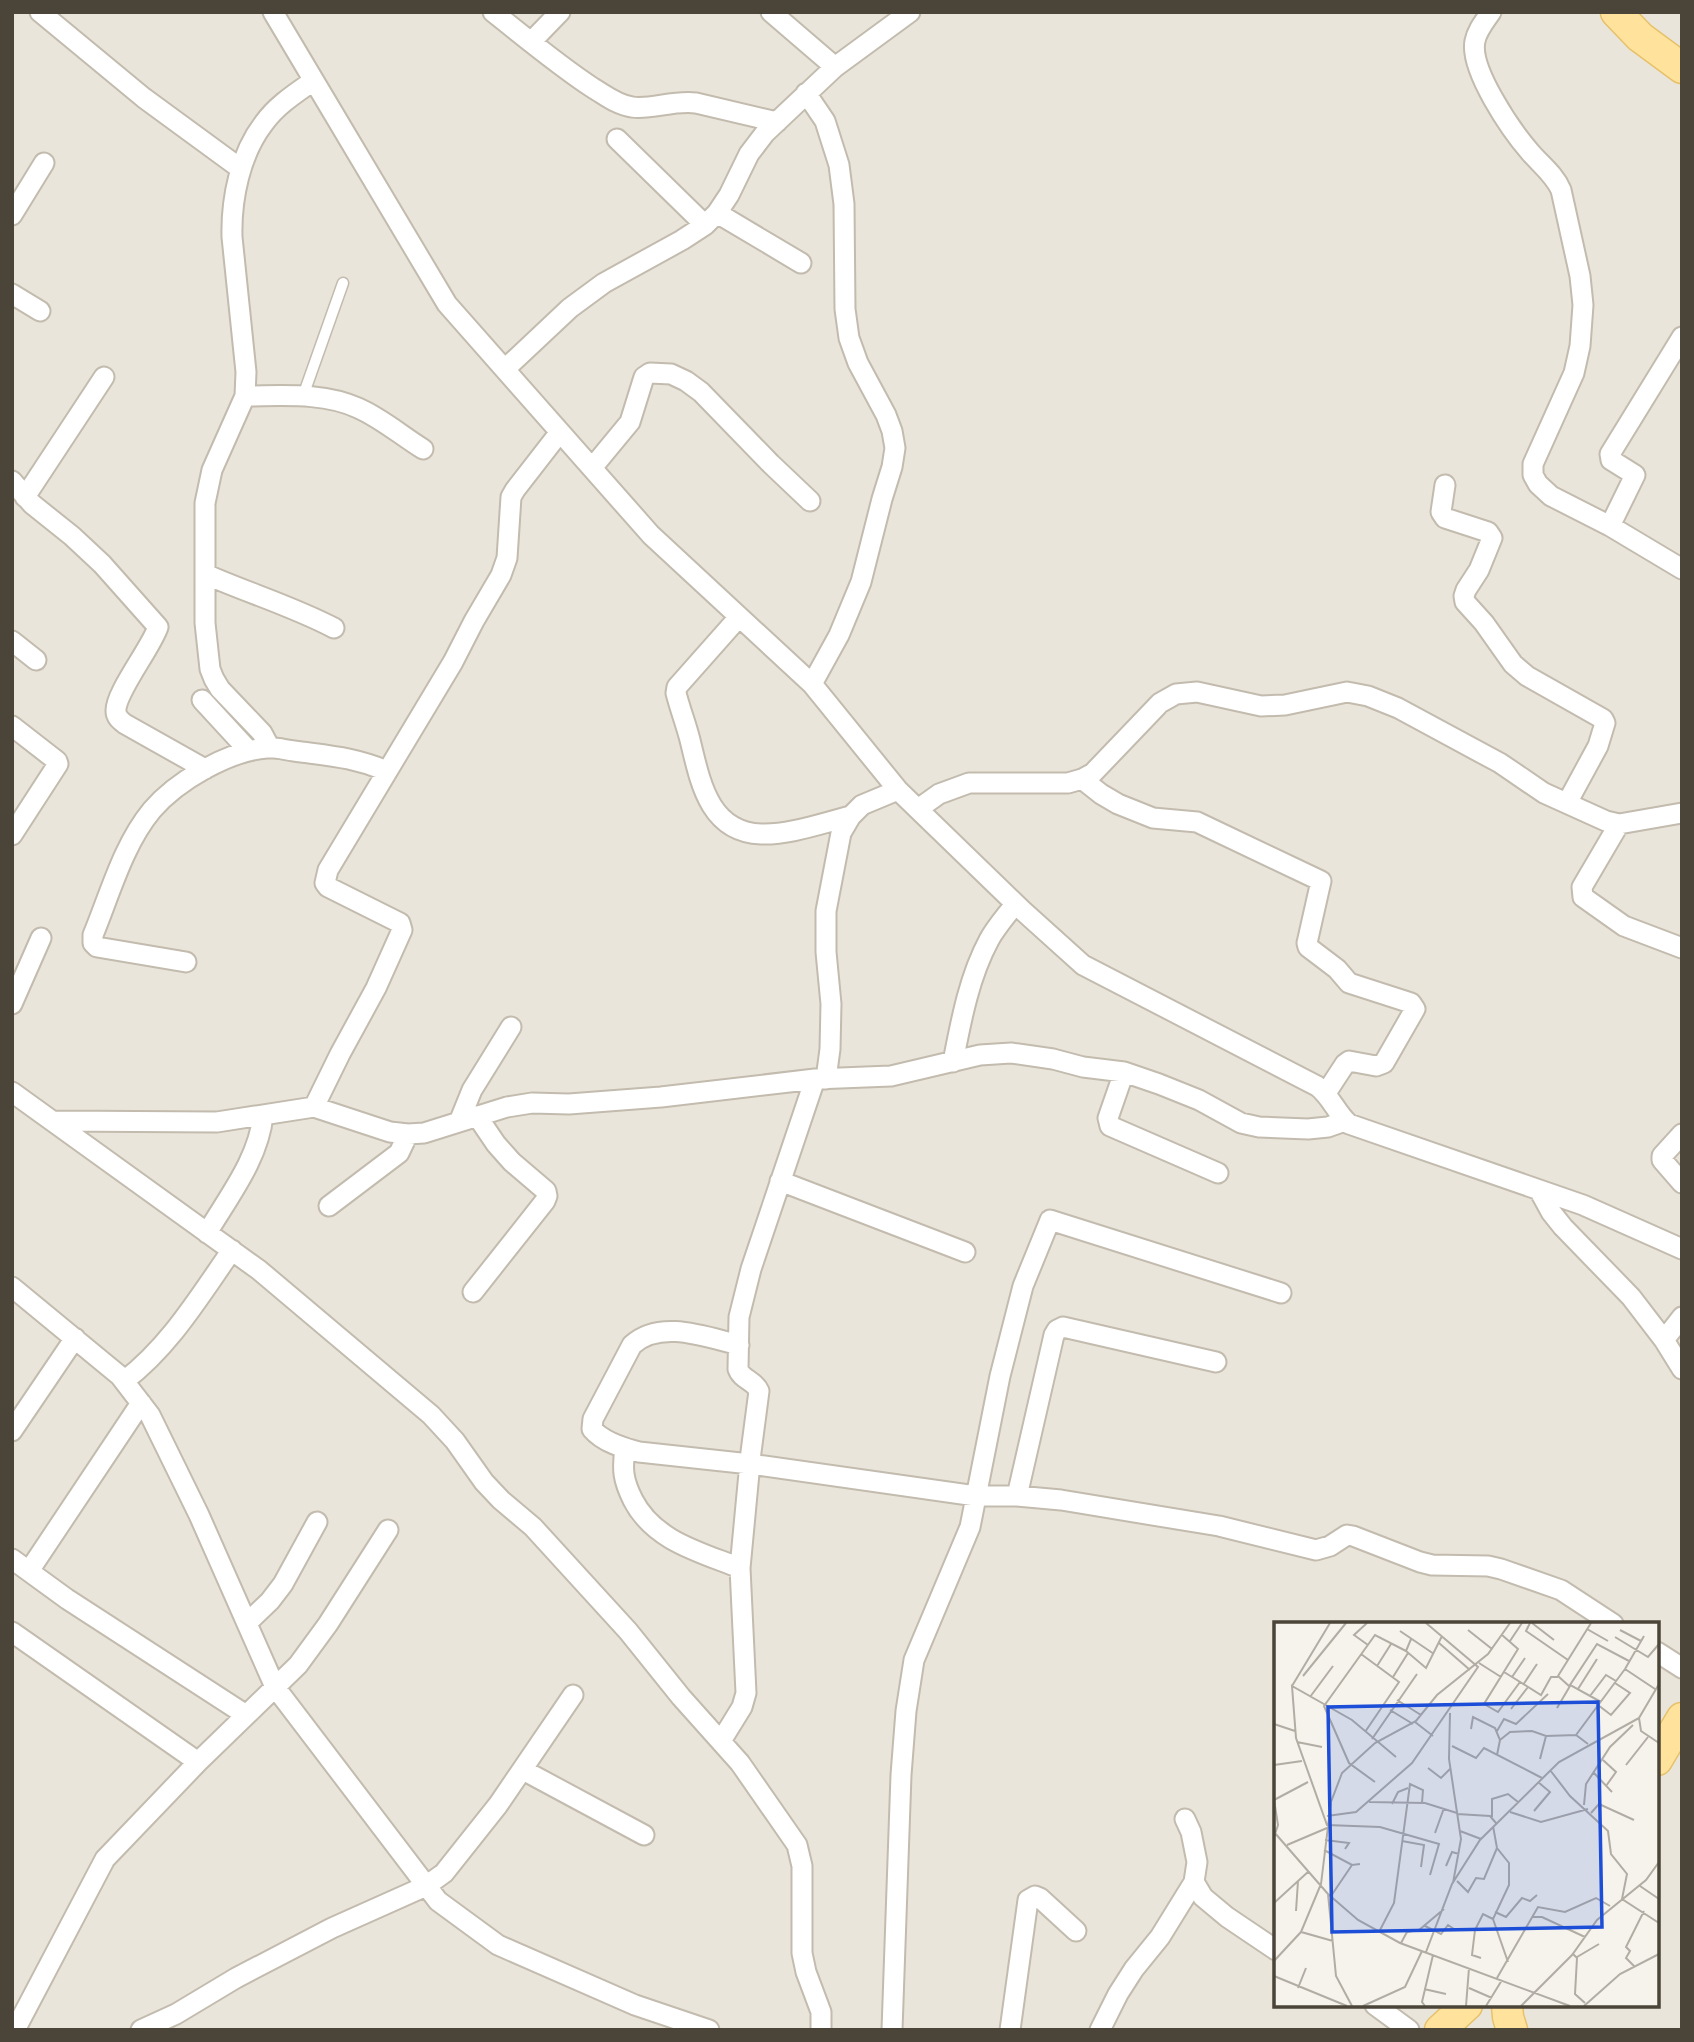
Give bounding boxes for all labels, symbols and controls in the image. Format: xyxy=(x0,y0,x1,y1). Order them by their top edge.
inset map xyxy=(1274,1622,1659,2007)

